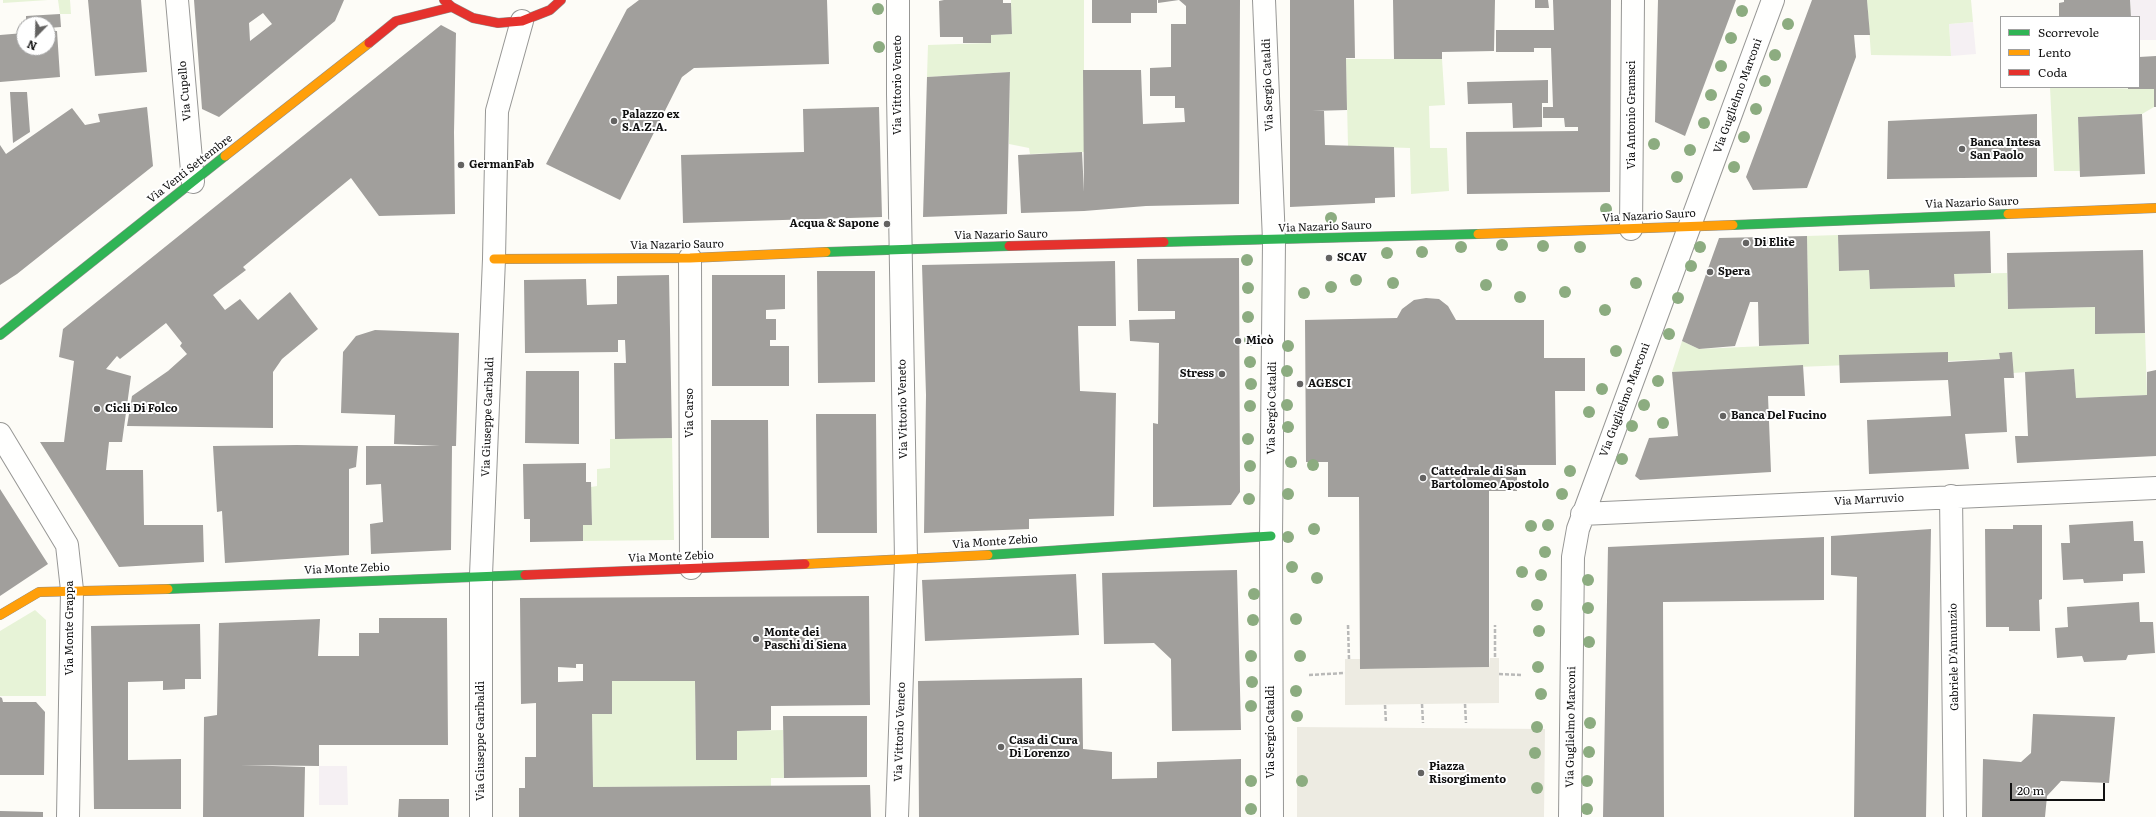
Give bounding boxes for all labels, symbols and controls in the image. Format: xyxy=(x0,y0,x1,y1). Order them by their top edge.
north arrow xyxy=(16,16,56,56)
legend xyxy=(2000,16,2140,88)
text: Scorrevole xyxy=(2038,23,2099,41)
street label: Via Vittorio Veneto xyxy=(891,35,905,135)
text: N xyxy=(24,37,39,55)
street label: Via Guglielmo Marconi xyxy=(1711,37,1765,155)
street label: Via Sergio Cataldi xyxy=(1260,38,1276,132)
text: Lento xyxy=(2038,43,2071,61)
street label: Via Cupello xyxy=(176,60,194,122)
street label: Via Antonio Gramsci xyxy=(1625,61,1639,169)
text: Coda xyxy=(2038,63,2067,81)
place label: Palazzo ex S.A.Z.A. xyxy=(622,108,679,134)
marker: Palazzo ex S.A.Z.A. xyxy=(609,116,619,126)
street label: Via Venti Settembre xyxy=(145,132,235,206)
place label: Banca Intesa San Paolo xyxy=(1970,136,2041,162)
marker: Banca Intesa San Paolo xyxy=(1957,144,1967,154)
place label: GermanFab xyxy=(469,158,534,172)
marker: GermanFab xyxy=(456,160,466,170)
street label: Via Nazario Sauro xyxy=(1925,195,2019,211)
street label: Via Nazario Sauro xyxy=(1602,207,1696,225)
place label: Acqua & Sapone xyxy=(790,217,879,231)
marker: Acqua & Sapone xyxy=(882,219,892,229)
street label: Via Nazario Sauro xyxy=(1278,219,1372,235)
street label: Via Nazario Sauro xyxy=(954,228,1048,242)
place label: Di Elite xyxy=(1754,236,1795,250)
street label: Via Nazario Sauro xyxy=(630,238,724,252)
marker: Di Elite xyxy=(1741,238,1751,248)
place label: SCAV xyxy=(1337,251,1367,265)
marker: SCAV xyxy=(1324,253,1334,263)
place label: Spera xyxy=(1718,265,1750,279)
marker: Spera xyxy=(1705,267,1715,277)
place label: Micò xyxy=(1246,334,1274,348)
marker: Micò xyxy=(1233,336,1243,346)
street label: Via Guglielmo Marconi xyxy=(1597,341,1653,459)
street label: Via Giuseppe Garibaldi xyxy=(479,357,497,477)
street label: Via Vittorio Veneto xyxy=(896,359,910,459)
street label: Via Sergio Cataldi xyxy=(1265,361,1279,455)
place label: Stress xyxy=(1180,367,1214,381)
marker: Stress xyxy=(1217,369,1227,379)
place label: AGESCI xyxy=(1308,377,1351,391)
marker: AGESCI xyxy=(1295,379,1305,389)
street label: Via Carso xyxy=(683,388,697,438)
place label: Cicli Di Folco xyxy=(105,402,178,416)
marker: Cicli Di Folco xyxy=(92,404,102,414)
place label: Banca Del Fucino xyxy=(1731,409,1827,423)
marker: Banca Del Fucino xyxy=(1718,411,1728,421)
place label: Cattedrale di San Bartolomeo Apostolo xyxy=(1431,465,1549,491)
marker: Cattedrale di San Bartolomeo Apostolo xyxy=(1418,473,1428,483)
street label: Via Marruvio xyxy=(1834,492,1904,508)
street label: Via Monte Zebio xyxy=(952,532,1038,552)
street label: Via Monte Zebio xyxy=(628,549,714,565)
street label: Via Monte Zebio xyxy=(304,561,390,577)
street label: Via Monte Grappa xyxy=(63,581,77,675)
street label: Gabriele D'Annunzio xyxy=(1946,603,1962,711)
place label: Monte dei Paschi di Siena xyxy=(764,626,847,652)
marker: Monte dei Paschi di Siena xyxy=(751,634,761,644)
street label: Via Guglielmo Marconi xyxy=(1563,666,1579,788)
street label: Via Giuseppe Garibaldi xyxy=(474,681,488,801)
street label: Via Vittorio Veneto xyxy=(892,682,908,782)
street label: Via Sergio Cataldi xyxy=(1264,686,1278,778)
place label: Casa di Cura Di Lorenzo xyxy=(1009,734,1078,760)
marker: Casa di Cura Di Lorenzo xyxy=(996,742,1006,752)
place label: Piazza Risorgimento xyxy=(1429,760,1506,786)
marker: Piazza Risorgimento xyxy=(1416,768,1426,778)
scale bar xyxy=(2012,775,2107,801)
text: 20 m xyxy=(2017,781,2044,799)

